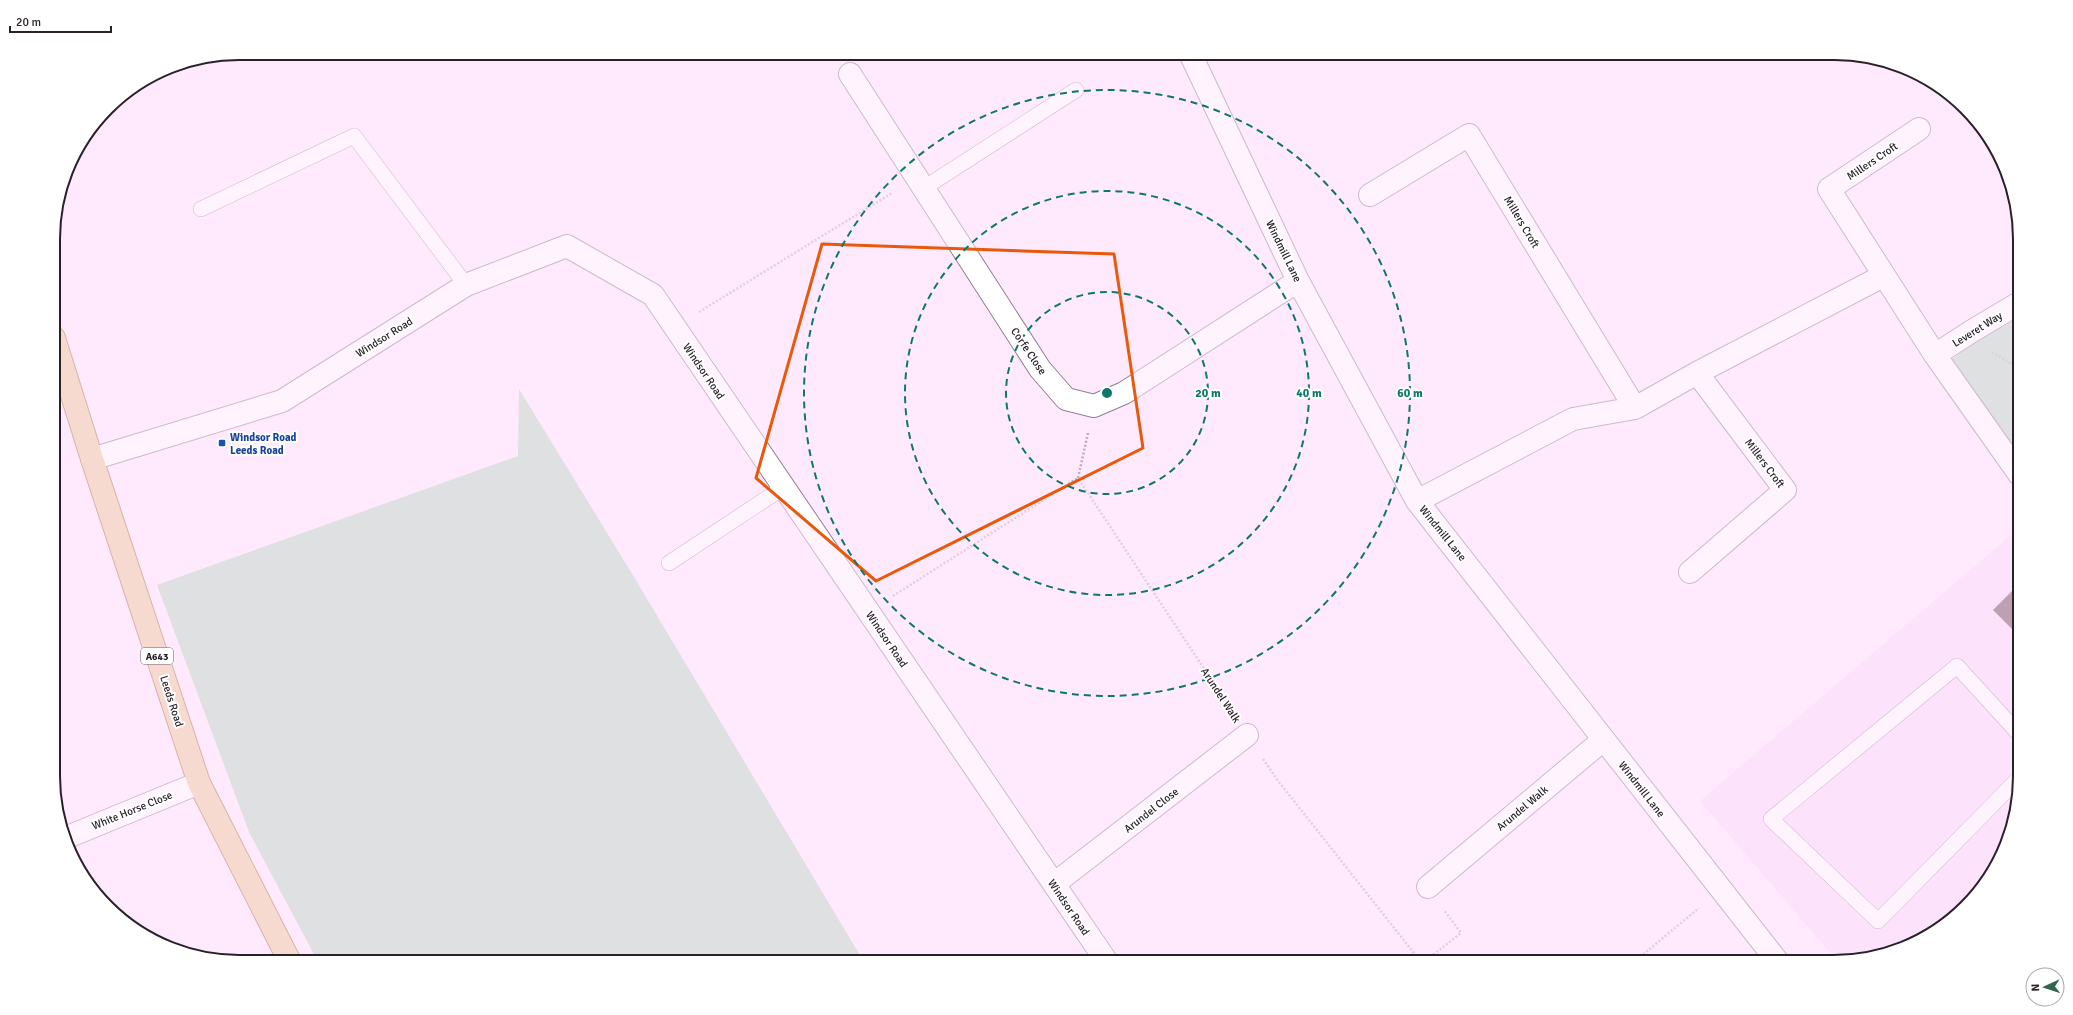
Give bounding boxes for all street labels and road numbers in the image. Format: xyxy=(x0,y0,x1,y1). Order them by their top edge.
street label: Millers Croft xyxy=(1845,140,1900,183)
street label: Millers Croft xyxy=(1501,194,1542,251)
street label: Windmill Lane xyxy=(1263,218,1304,284)
street label: Leveret Way xyxy=(1950,309,2005,350)
street label: Windsor Road xyxy=(353,315,415,360)
street label: Corfe Close xyxy=(1008,325,1049,377)
street label: Windsor Road xyxy=(680,341,727,402)
street label: Millers Croft xyxy=(1742,436,1787,490)
street label: Windmill Lane xyxy=(1416,503,1469,564)
street label: Windsor Road xyxy=(863,609,910,670)
road number: A643 xyxy=(141,648,173,664)
street label: Arundel Walk xyxy=(1198,665,1243,726)
street label: Leeds Road xyxy=(157,674,186,729)
street label: Windmill Lane xyxy=(1616,759,1667,820)
street label: Arundel Walk xyxy=(1494,783,1551,834)
street label: Arundel Close xyxy=(1121,785,1181,836)
street label: White Horse Close xyxy=(90,788,174,833)
street label: Windsor Road xyxy=(1045,877,1092,938)

